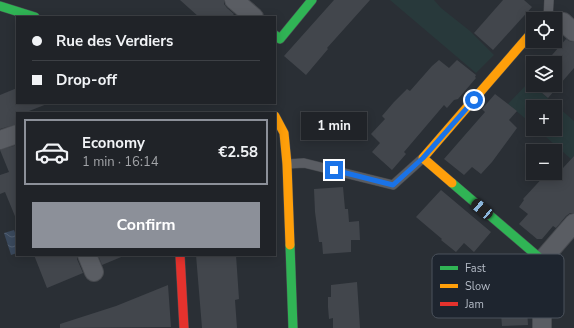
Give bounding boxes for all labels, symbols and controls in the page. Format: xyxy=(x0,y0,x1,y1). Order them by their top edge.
map controls xyxy=(526,12,562,180)
button: locate xyxy=(526,12,562,48)
text: Rue des Verdiers xyxy=(56,31,173,51)
button: layers xyxy=(526,56,562,92)
text: Drop-off xyxy=(56,70,117,90)
route start xyxy=(465,91,483,109)
button: + xyxy=(526,100,562,136)
callout: 1 min xyxy=(301,112,367,140)
text: 1 min xyxy=(317,117,351,135)
text: Economy xyxy=(82,133,145,153)
icon: car xyxy=(34,134,70,170)
text: €2.58 xyxy=(218,142,258,162)
button: − xyxy=(526,144,562,180)
text: 1 min · 16:14 xyxy=(82,153,158,171)
route end xyxy=(325,161,343,179)
car xyxy=(469,197,495,221)
button: Confirm xyxy=(32,202,260,248)
legend xyxy=(432,254,564,318)
text: Fast xyxy=(465,261,486,276)
text: Slow xyxy=(465,279,490,294)
text: Jam xyxy=(464,297,484,312)

